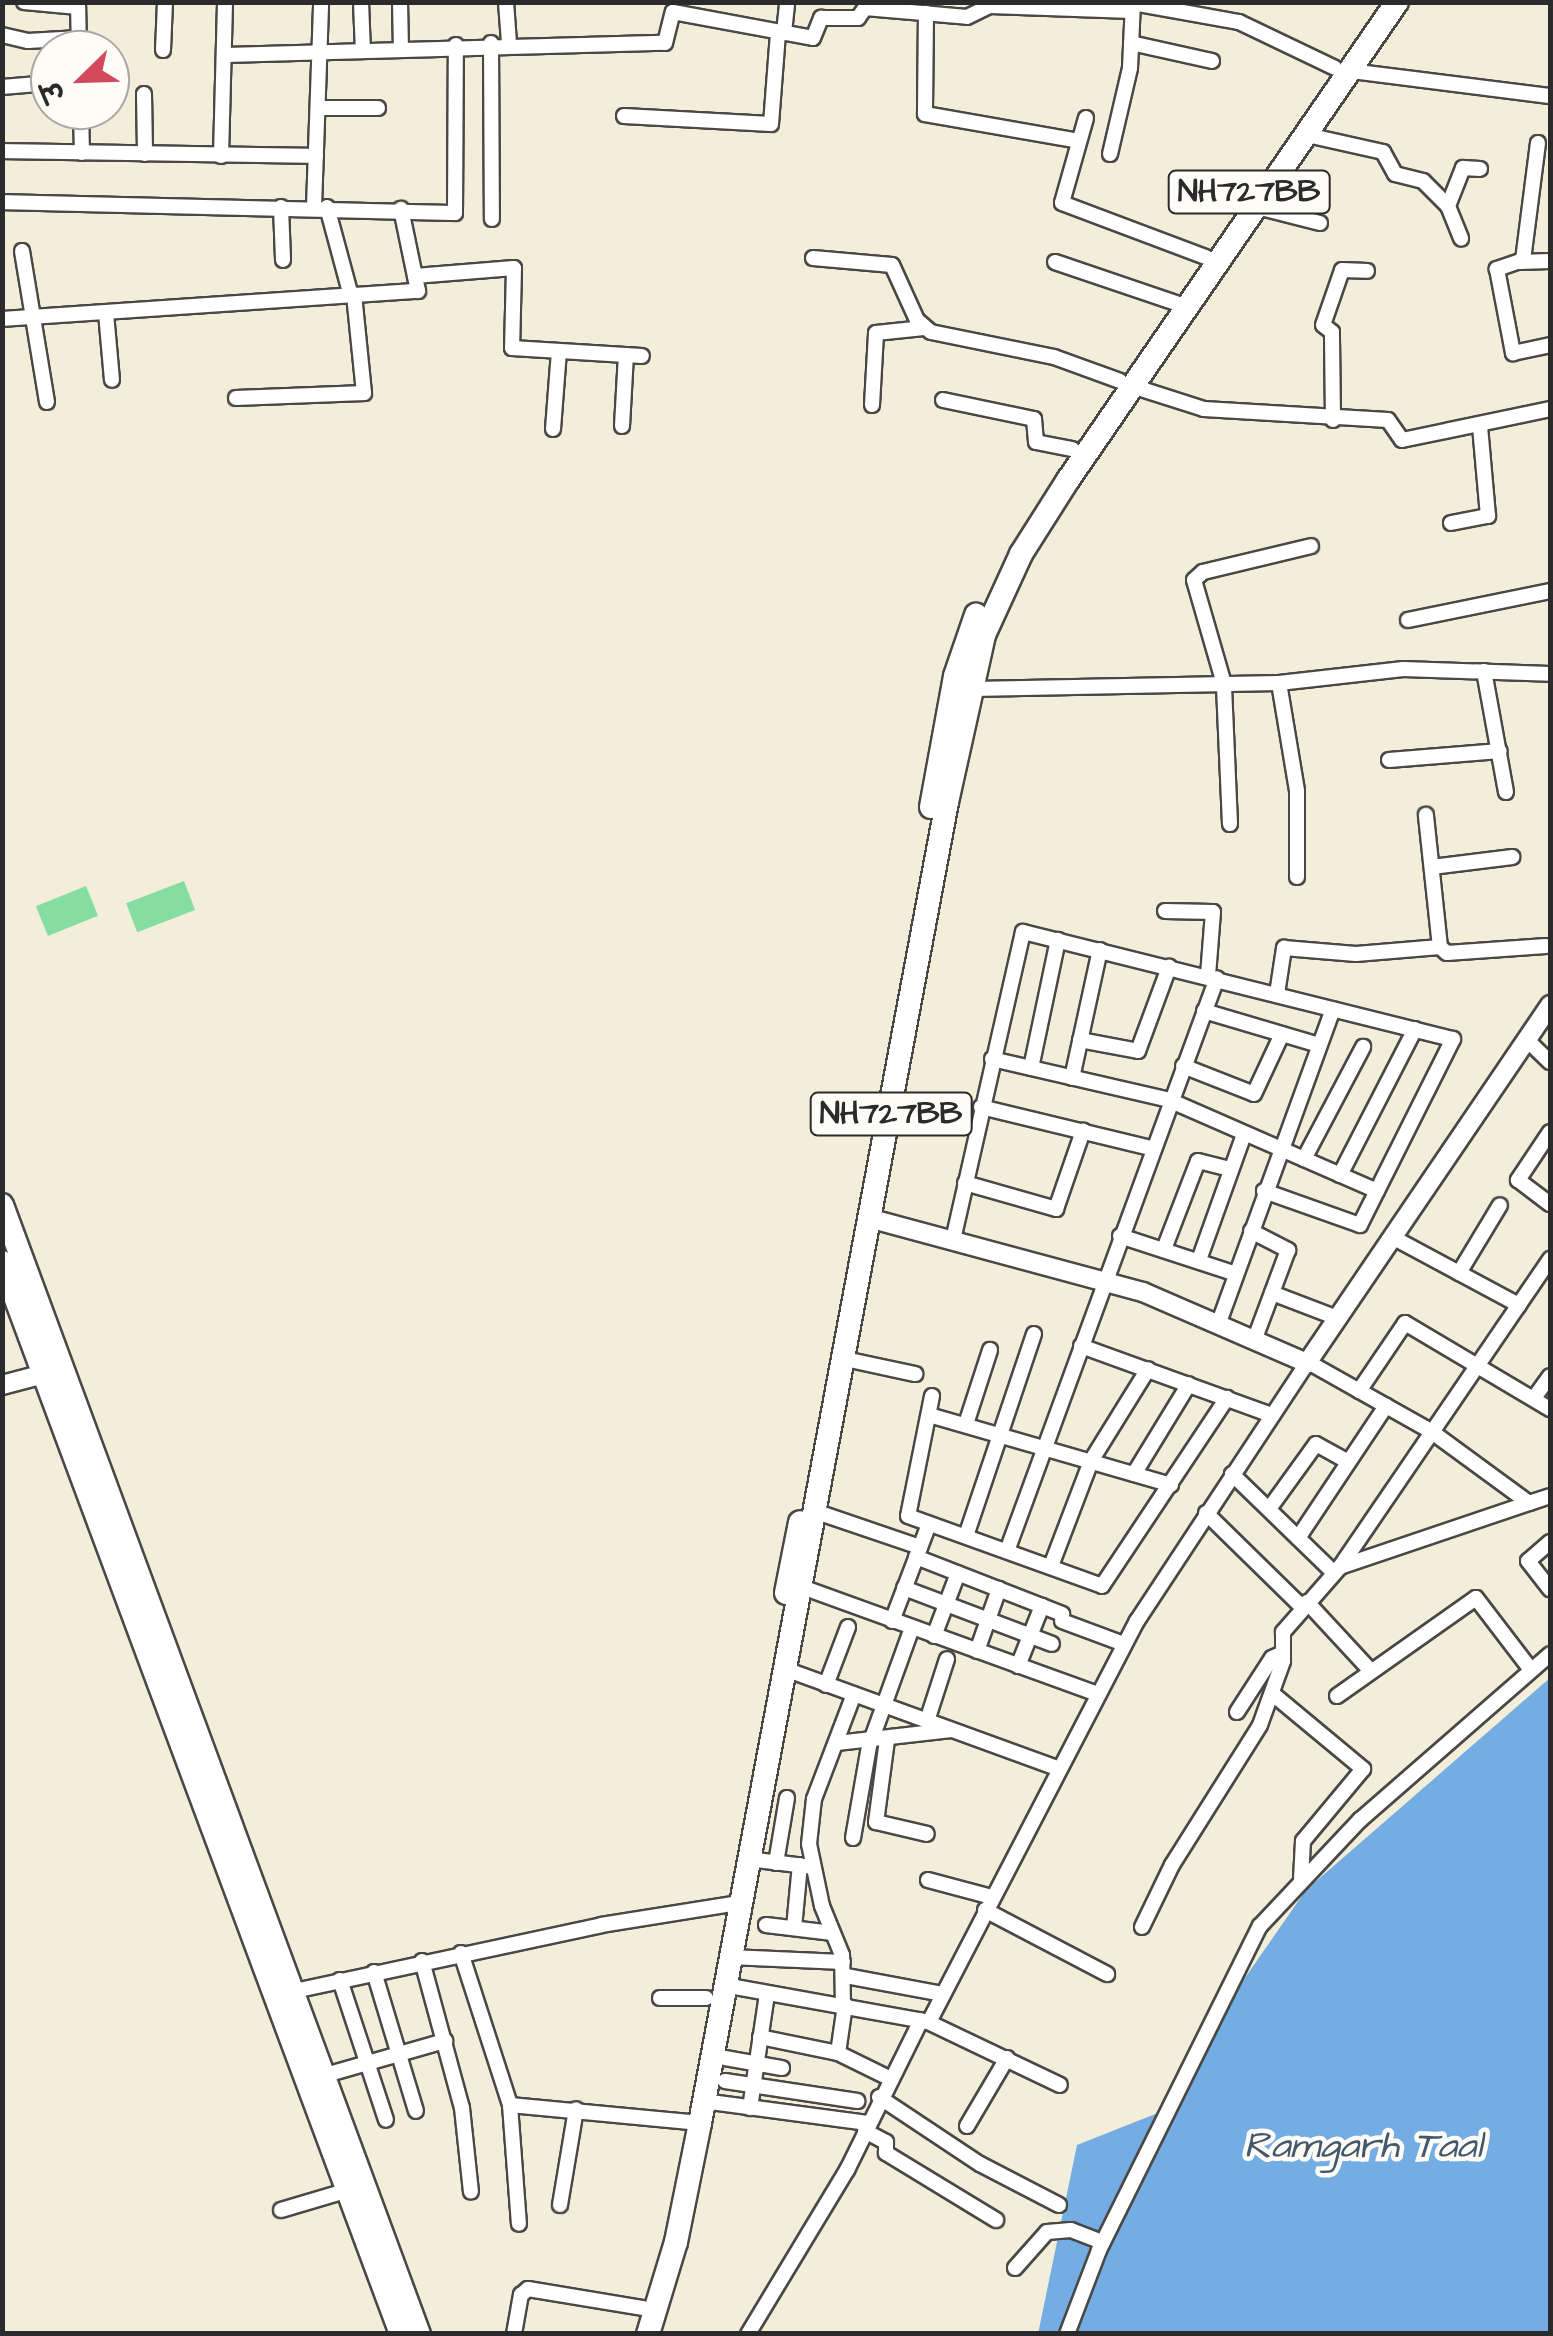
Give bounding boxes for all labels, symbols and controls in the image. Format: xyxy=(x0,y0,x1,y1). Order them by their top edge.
north arrow xyxy=(30,30,130,130)
text: उ xyxy=(32,75,75,107)
road number: NH727BB xyxy=(1166,165,1332,219)
road number: NH727BB xyxy=(808,1087,974,1141)
water label: Ramgarh Taal xyxy=(1244,2124,1482,2170)

